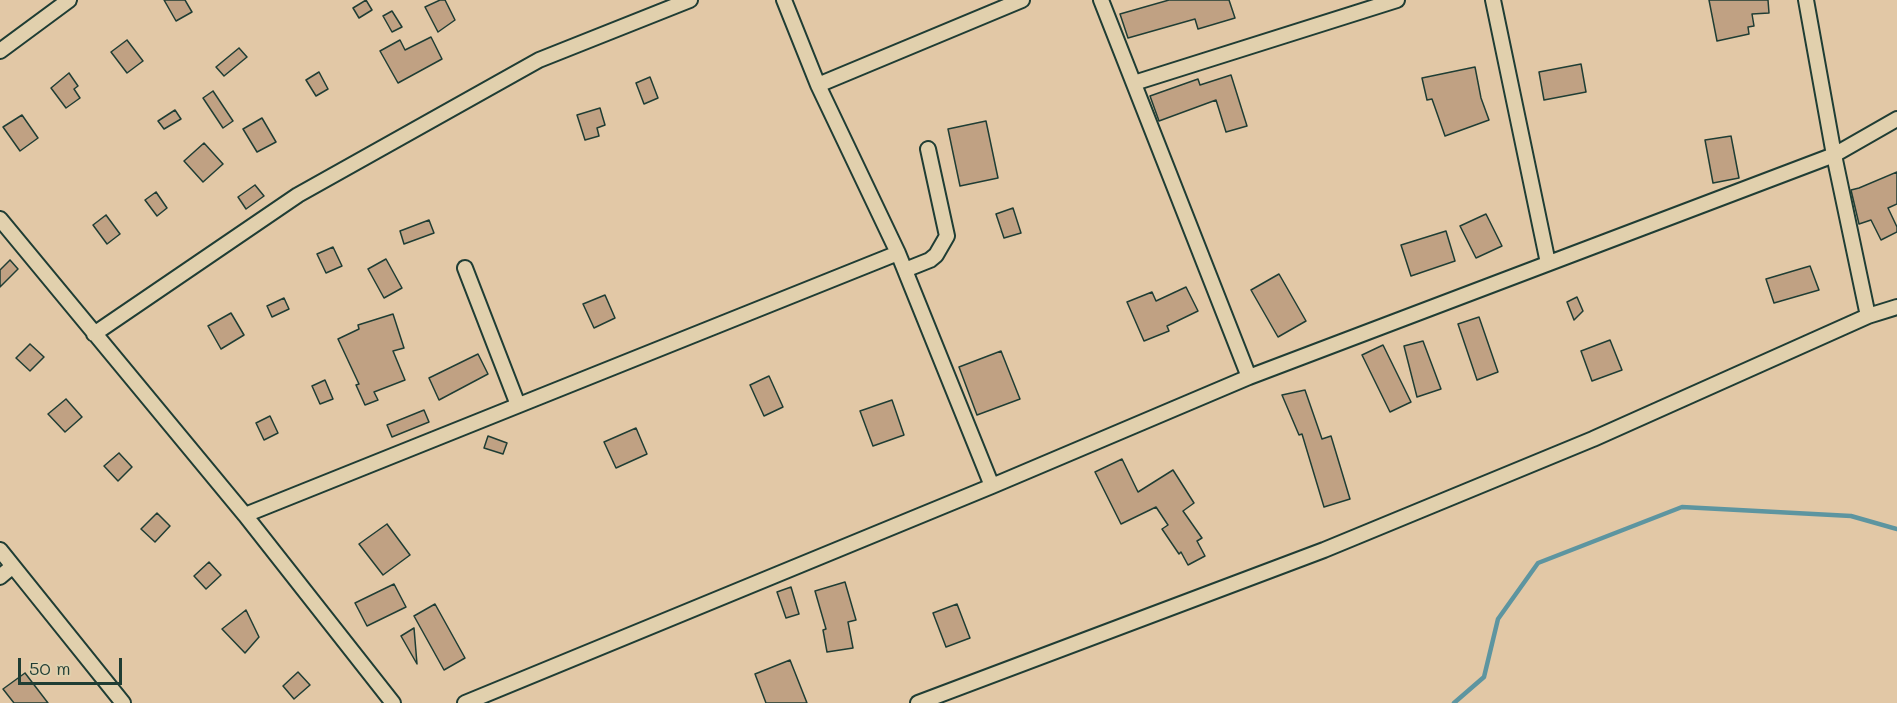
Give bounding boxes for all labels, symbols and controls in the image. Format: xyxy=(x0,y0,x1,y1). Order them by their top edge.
scale bar xyxy=(21,646,124,684)
text: 50 m xyxy=(29,656,71,680)

